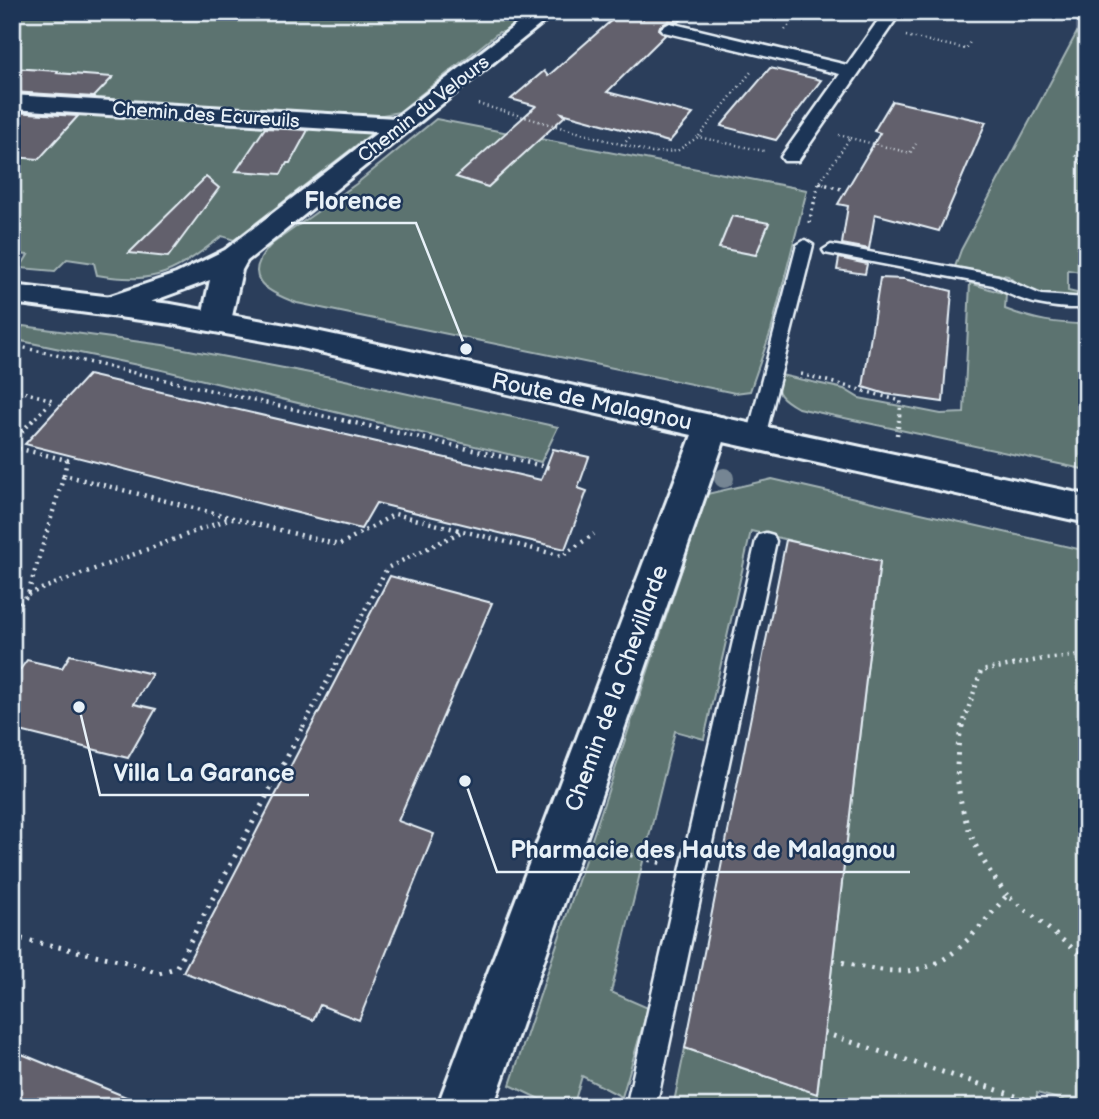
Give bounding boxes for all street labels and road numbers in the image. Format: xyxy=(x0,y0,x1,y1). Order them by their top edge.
street label: Chemin du Velours xyxy=(354,51,494,168)
street label: Chemin des Ecureuils xyxy=(112,97,300,134)
street label: Route de Malagnou xyxy=(489,367,694,437)
street label: Chemin de la Chevillarde xyxy=(559,561,675,815)

